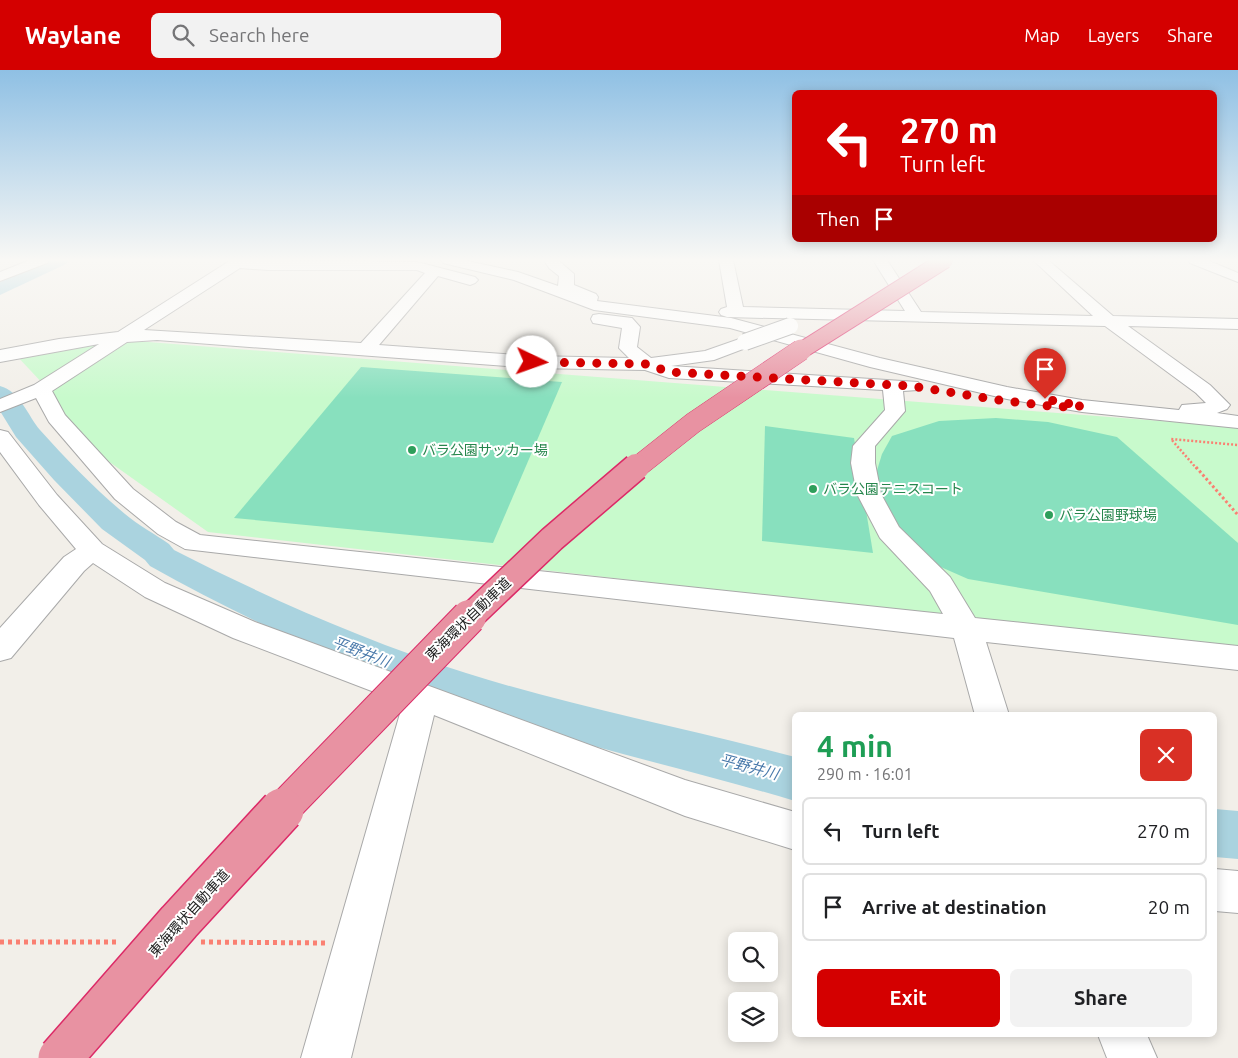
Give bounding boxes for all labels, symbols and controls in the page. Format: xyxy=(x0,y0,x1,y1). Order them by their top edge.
search box xyxy=(151,13,501,58)
icon: search xyxy=(169,21,197,49)
text: Waylane xyxy=(25,22,121,49)
text: Search here xyxy=(209,24,309,46)
text: Map xyxy=(1024,25,1060,45)
text: Layers xyxy=(1088,25,1139,45)
text: Share xyxy=(1167,25,1213,45)
icon: left xyxy=(817,110,882,175)
text: 270 m xyxy=(900,110,998,150)
text: Turn left xyxy=(900,151,985,176)
icon: arrive xyxy=(870,205,898,233)
text: Then xyxy=(817,208,860,230)
position arrow xyxy=(505,335,557,387)
pin xyxy=(1024,348,1066,399)
icon: arrive xyxy=(1031,355,1059,383)
place label: バラ公園サッカー場 xyxy=(422,442,548,458)
marker: バラ公園サッカー場 xyxy=(406,444,418,456)
place label: バラ公園テニスコート xyxy=(823,481,963,497)
marker: バラ公園テニスコート xyxy=(807,483,819,495)
place label: バラ公園野球場 xyxy=(1059,507,1157,523)
marker: バラ公園野球場 xyxy=(1043,509,1055,521)
street label: 東海環状自動車道 xyxy=(422,574,514,664)
water label: 平野井川 xyxy=(330,633,394,671)
text: 4 min xyxy=(817,729,893,763)
button: close xyxy=(1140,729,1192,781)
water label: 平野井川 xyxy=(718,751,782,783)
text: 290 m · 16:01 xyxy=(817,765,913,783)
icon: left xyxy=(819,817,847,845)
text: Turn left xyxy=(862,820,940,842)
text: 270 m xyxy=(1137,820,1190,842)
street label: 東海環状自動車道 xyxy=(146,866,232,960)
icon: arrive xyxy=(819,893,847,921)
text: Arrive at destination xyxy=(862,896,1047,918)
text: 20 m xyxy=(1148,896,1190,918)
map controls xyxy=(728,932,778,1042)
button: search xyxy=(728,932,778,982)
button: Exit xyxy=(817,969,1000,1027)
button: Share xyxy=(1010,969,1192,1027)
button: layers xyxy=(728,992,778,1042)

